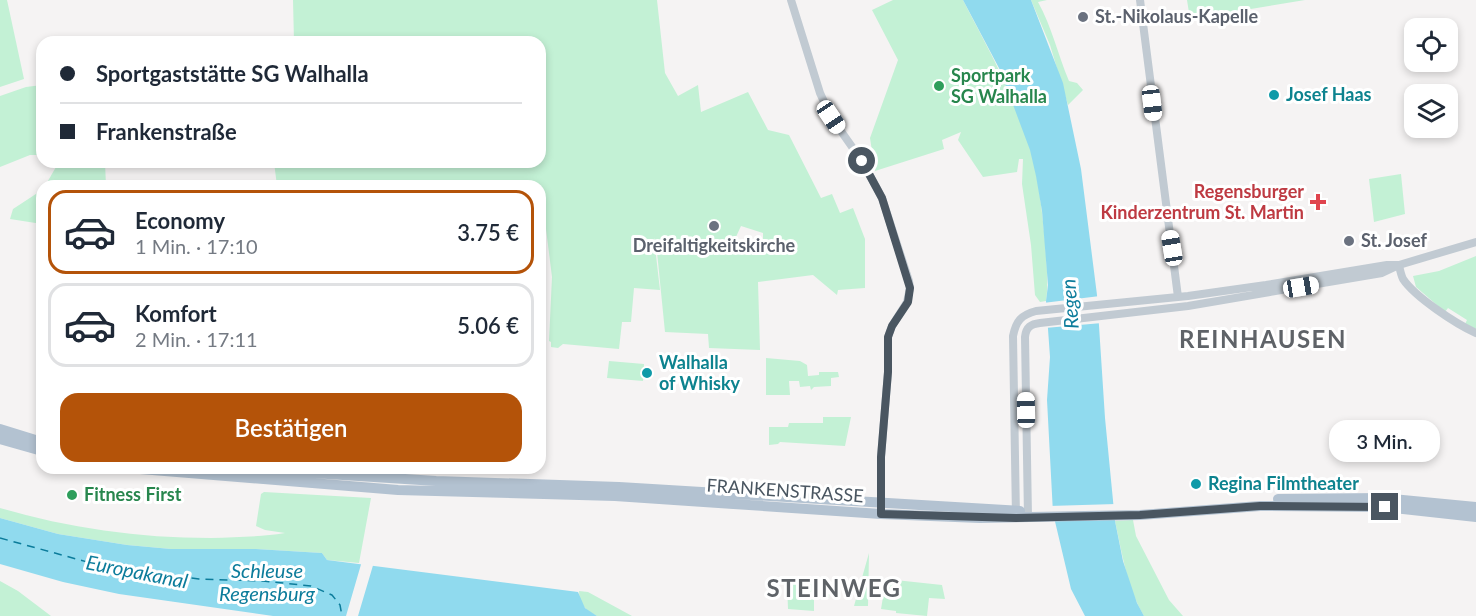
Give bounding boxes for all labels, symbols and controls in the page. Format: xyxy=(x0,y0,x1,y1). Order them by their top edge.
place label: St.-Nikolaus-Kapelle xyxy=(1095,5,1259,27)
marker: St.-Nikolaus-Kapelle xyxy=(1076,10,1090,24)
map controls xyxy=(1404,18,1458,138)
button: locate xyxy=(1404,18,1458,72)
text: Sportgaststätte SG Walhalla xyxy=(96,60,369,87)
place label: Sportpark SG Walhalla xyxy=(951,64,1047,107)
marker: Sportpark SG Walhalla xyxy=(932,79,946,93)
place label: Josef Haas xyxy=(1286,83,1372,105)
car xyxy=(1141,84,1163,122)
button: layers xyxy=(1404,84,1458,138)
marker: Josef Haas xyxy=(1267,88,1281,102)
car xyxy=(813,97,849,137)
text: Frankenstraße xyxy=(96,118,237,145)
route start xyxy=(848,147,875,174)
place label: Regensburger Kinderzentrum St. Martin xyxy=(1100,180,1304,223)
marker: Regensburger Kinderzentrum St. Martin xyxy=(1309,193,1327,211)
icon: car xyxy=(63,205,117,259)
text: Economy xyxy=(135,207,225,234)
text: 3.75 € xyxy=(457,219,519,246)
marker: Dreifaltigkeitskirche xyxy=(707,219,721,233)
car xyxy=(1160,229,1184,267)
place label: St. Josef xyxy=(1361,229,1427,251)
text: 1 Min. · 17:10 xyxy=(135,234,258,258)
place label: Dreifaltigkeitskirche xyxy=(633,234,796,256)
marker: St. Josef xyxy=(1342,234,1356,248)
car xyxy=(1282,275,1320,299)
water label: Regen xyxy=(1055,278,1083,330)
icon: car xyxy=(63,298,117,352)
text: Komfort xyxy=(135,300,217,327)
text: 5.06 € xyxy=(457,312,519,339)
district label: REINHAUSEN xyxy=(1179,324,1347,353)
text: 2 Min. · 17:11 xyxy=(135,327,258,351)
place label: Walhalla of Whisky xyxy=(659,351,741,394)
marker: Walhalla of Whisky xyxy=(640,366,654,380)
car xyxy=(1017,392,1035,428)
button: Bestätigen xyxy=(60,393,522,462)
callout: 3 Min. xyxy=(1330,420,1440,462)
text: 3 Min. xyxy=(1356,429,1413,453)
place label: Regina Filmtheater xyxy=(1208,472,1359,494)
street label: FRANKENSTRASSE xyxy=(706,474,864,506)
marker: Regina Filmtheater xyxy=(1189,477,1203,491)
place label: Fitness First xyxy=(84,483,182,505)
marker: Fitness First xyxy=(65,488,79,502)
route end xyxy=(1371,493,1398,520)
water label: Europakanal xyxy=(84,549,191,593)
water label: Schleuse Regensburg xyxy=(219,558,315,605)
district label: STEINWEG xyxy=(766,573,902,602)

